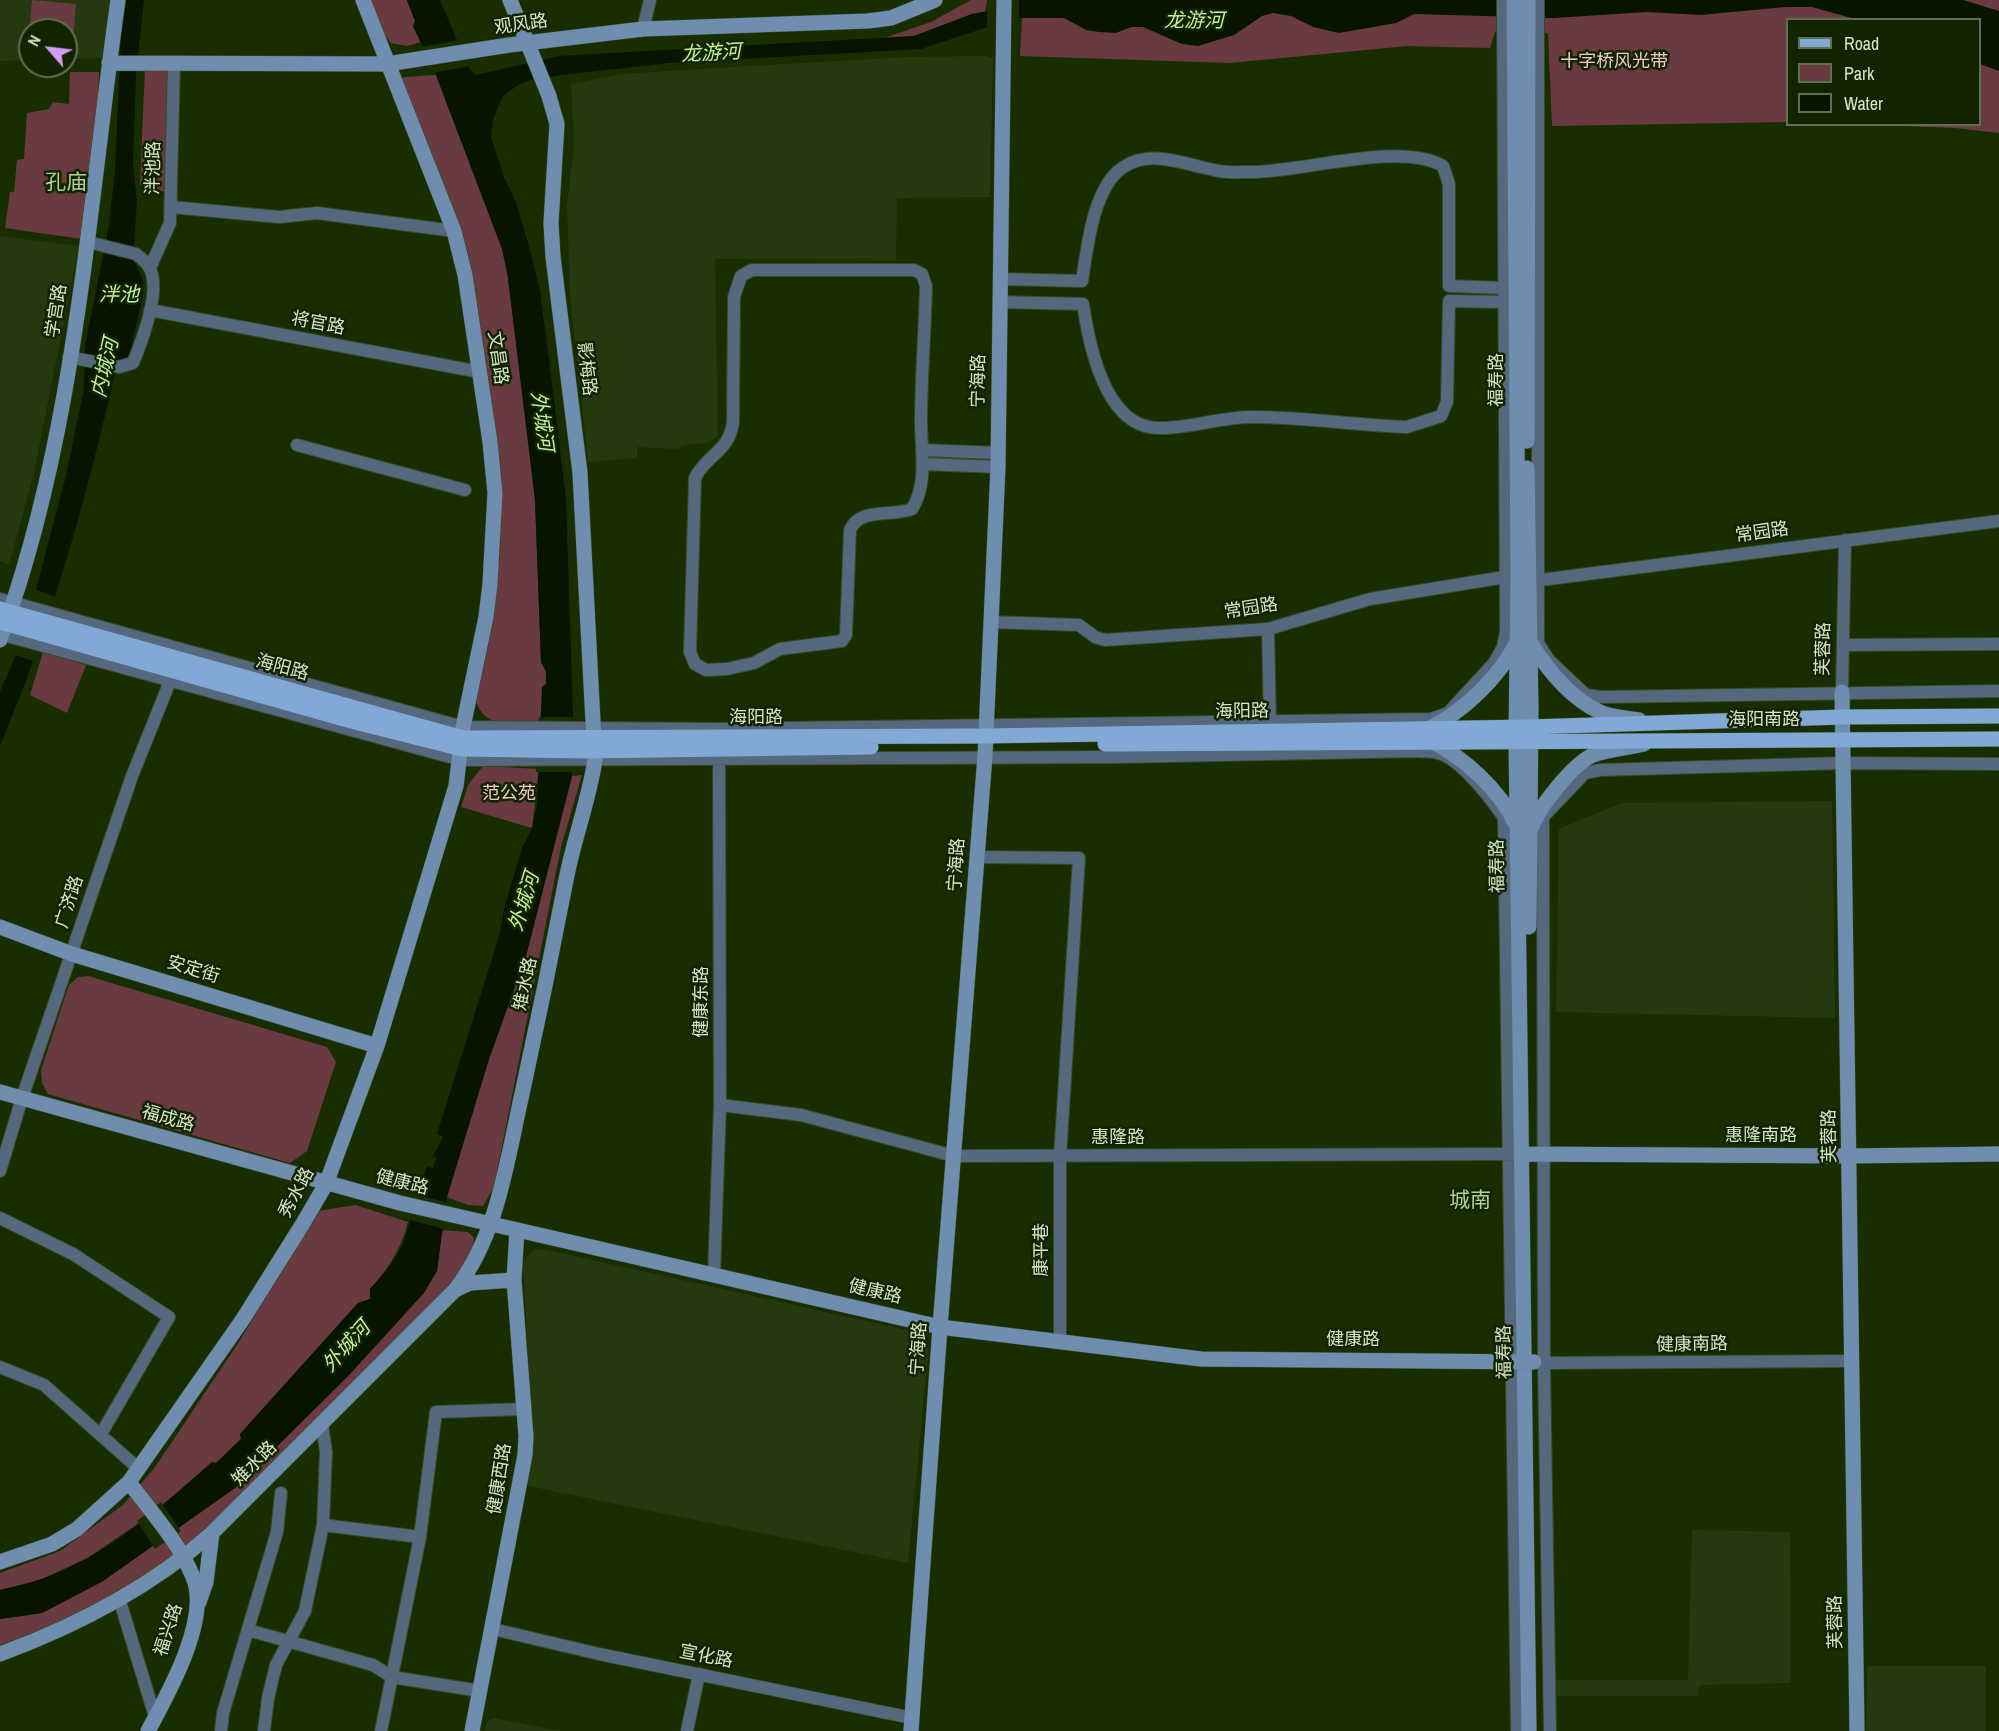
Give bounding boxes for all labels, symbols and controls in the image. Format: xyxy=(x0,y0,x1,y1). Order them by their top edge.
water label: 龙游河 xyxy=(1164,10,1224,34)
street label: 观风路 xyxy=(493,11,549,39)
north arrow xyxy=(18,18,78,78)
legend xyxy=(1786,18,1981,126)
text: N xyxy=(22,31,46,50)
text: Road xyxy=(1844,31,1879,56)
water label: 龙游河 xyxy=(680,40,742,68)
park label: 十字桥风光带 xyxy=(1560,51,1668,73)
text: Park xyxy=(1844,61,1874,86)
text: Water xyxy=(1844,91,1883,116)
street label: 泮池路 xyxy=(143,141,165,195)
district label: 孔庙 xyxy=(45,170,87,196)
street label: 学宫路 xyxy=(42,283,72,339)
water label: 泮池 xyxy=(99,284,139,308)
street label: 将官路 xyxy=(289,308,347,340)
street label: 文昌路 xyxy=(483,330,511,386)
water label: 内城河 xyxy=(88,336,124,400)
street label: 影梅路 xyxy=(572,341,600,397)
street label: 福寿路 xyxy=(1486,353,1508,407)
street label: 宁海路 xyxy=(968,354,990,408)
water label: 外城河 xyxy=(525,390,557,452)
street label: 常园路 xyxy=(1734,519,1790,547)
street label: 常园路 xyxy=(1223,594,1279,624)
street label: 芙蓉路 xyxy=(1813,622,1835,676)
street label: 海阳路 xyxy=(253,651,311,685)
street label: 海阳路 xyxy=(1215,701,1269,723)
street label: 海阳路 xyxy=(729,707,783,729)
street label: 海阳南路 xyxy=(1728,709,1800,731)
park label: 范公苑 xyxy=(482,783,536,805)
street label: 宁海路 xyxy=(944,837,970,893)
street label: 福寿路 xyxy=(1487,839,1509,893)
water label: 外城河 xyxy=(505,870,545,934)
street label: 广济路 xyxy=(51,873,89,931)
street label: 安定街 xyxy=(164,952,222,988)
street label: 雉水路 xyxy=(510,955,542,1013)
street label: 健康东路 xyxy=(691,966,713,1038)
street label: 福成路 xyxy=(139,1101,197,1137)
street label: 芙蓉路 xyxy=(1819,1109,1841,1163)
street label: 惠隆南路 xyxy=(1725,1125,1797,1147)
street label: 惠隆路 xyxy=(1091,1127,1145,1149)
street label: 秀水路 xyxy=(275,1164,319,1222)
street label: 健康路 xyxy=(373,1166,431,1200)
district label: 城南 xyxy=(1449,1188,1491,1214)
street label: 康平巷 xyxy=(1031,1223,1053,1277)
street label: 健康路 xyxy=(846,1275,904,1309)
water label: 外城河 xyxy=(318,1317,376,1377)
street label: 宁海路 xyxy=(906,1321,932,1377)
street label: 福寿路 xyxy=(1494,1325,1516,1379)
street label: 健康路 xyxy=(1326,1329,1380,1351)
street label: 健康南路 xyxy=(1656,1334,1728,1356)
street label: 雉水路 xyxy=(228,1437,282,1491)
street label: 健康西路 xyxy=(484,1442,516,1516)
street label: 芙蓉路 xyxy=(1825,1595,1847,1649)
street label: 福兴路 xyxy=(150,1601,188,1659)
street label: 宣化路 xyxy=(677,1641,735,1673)

